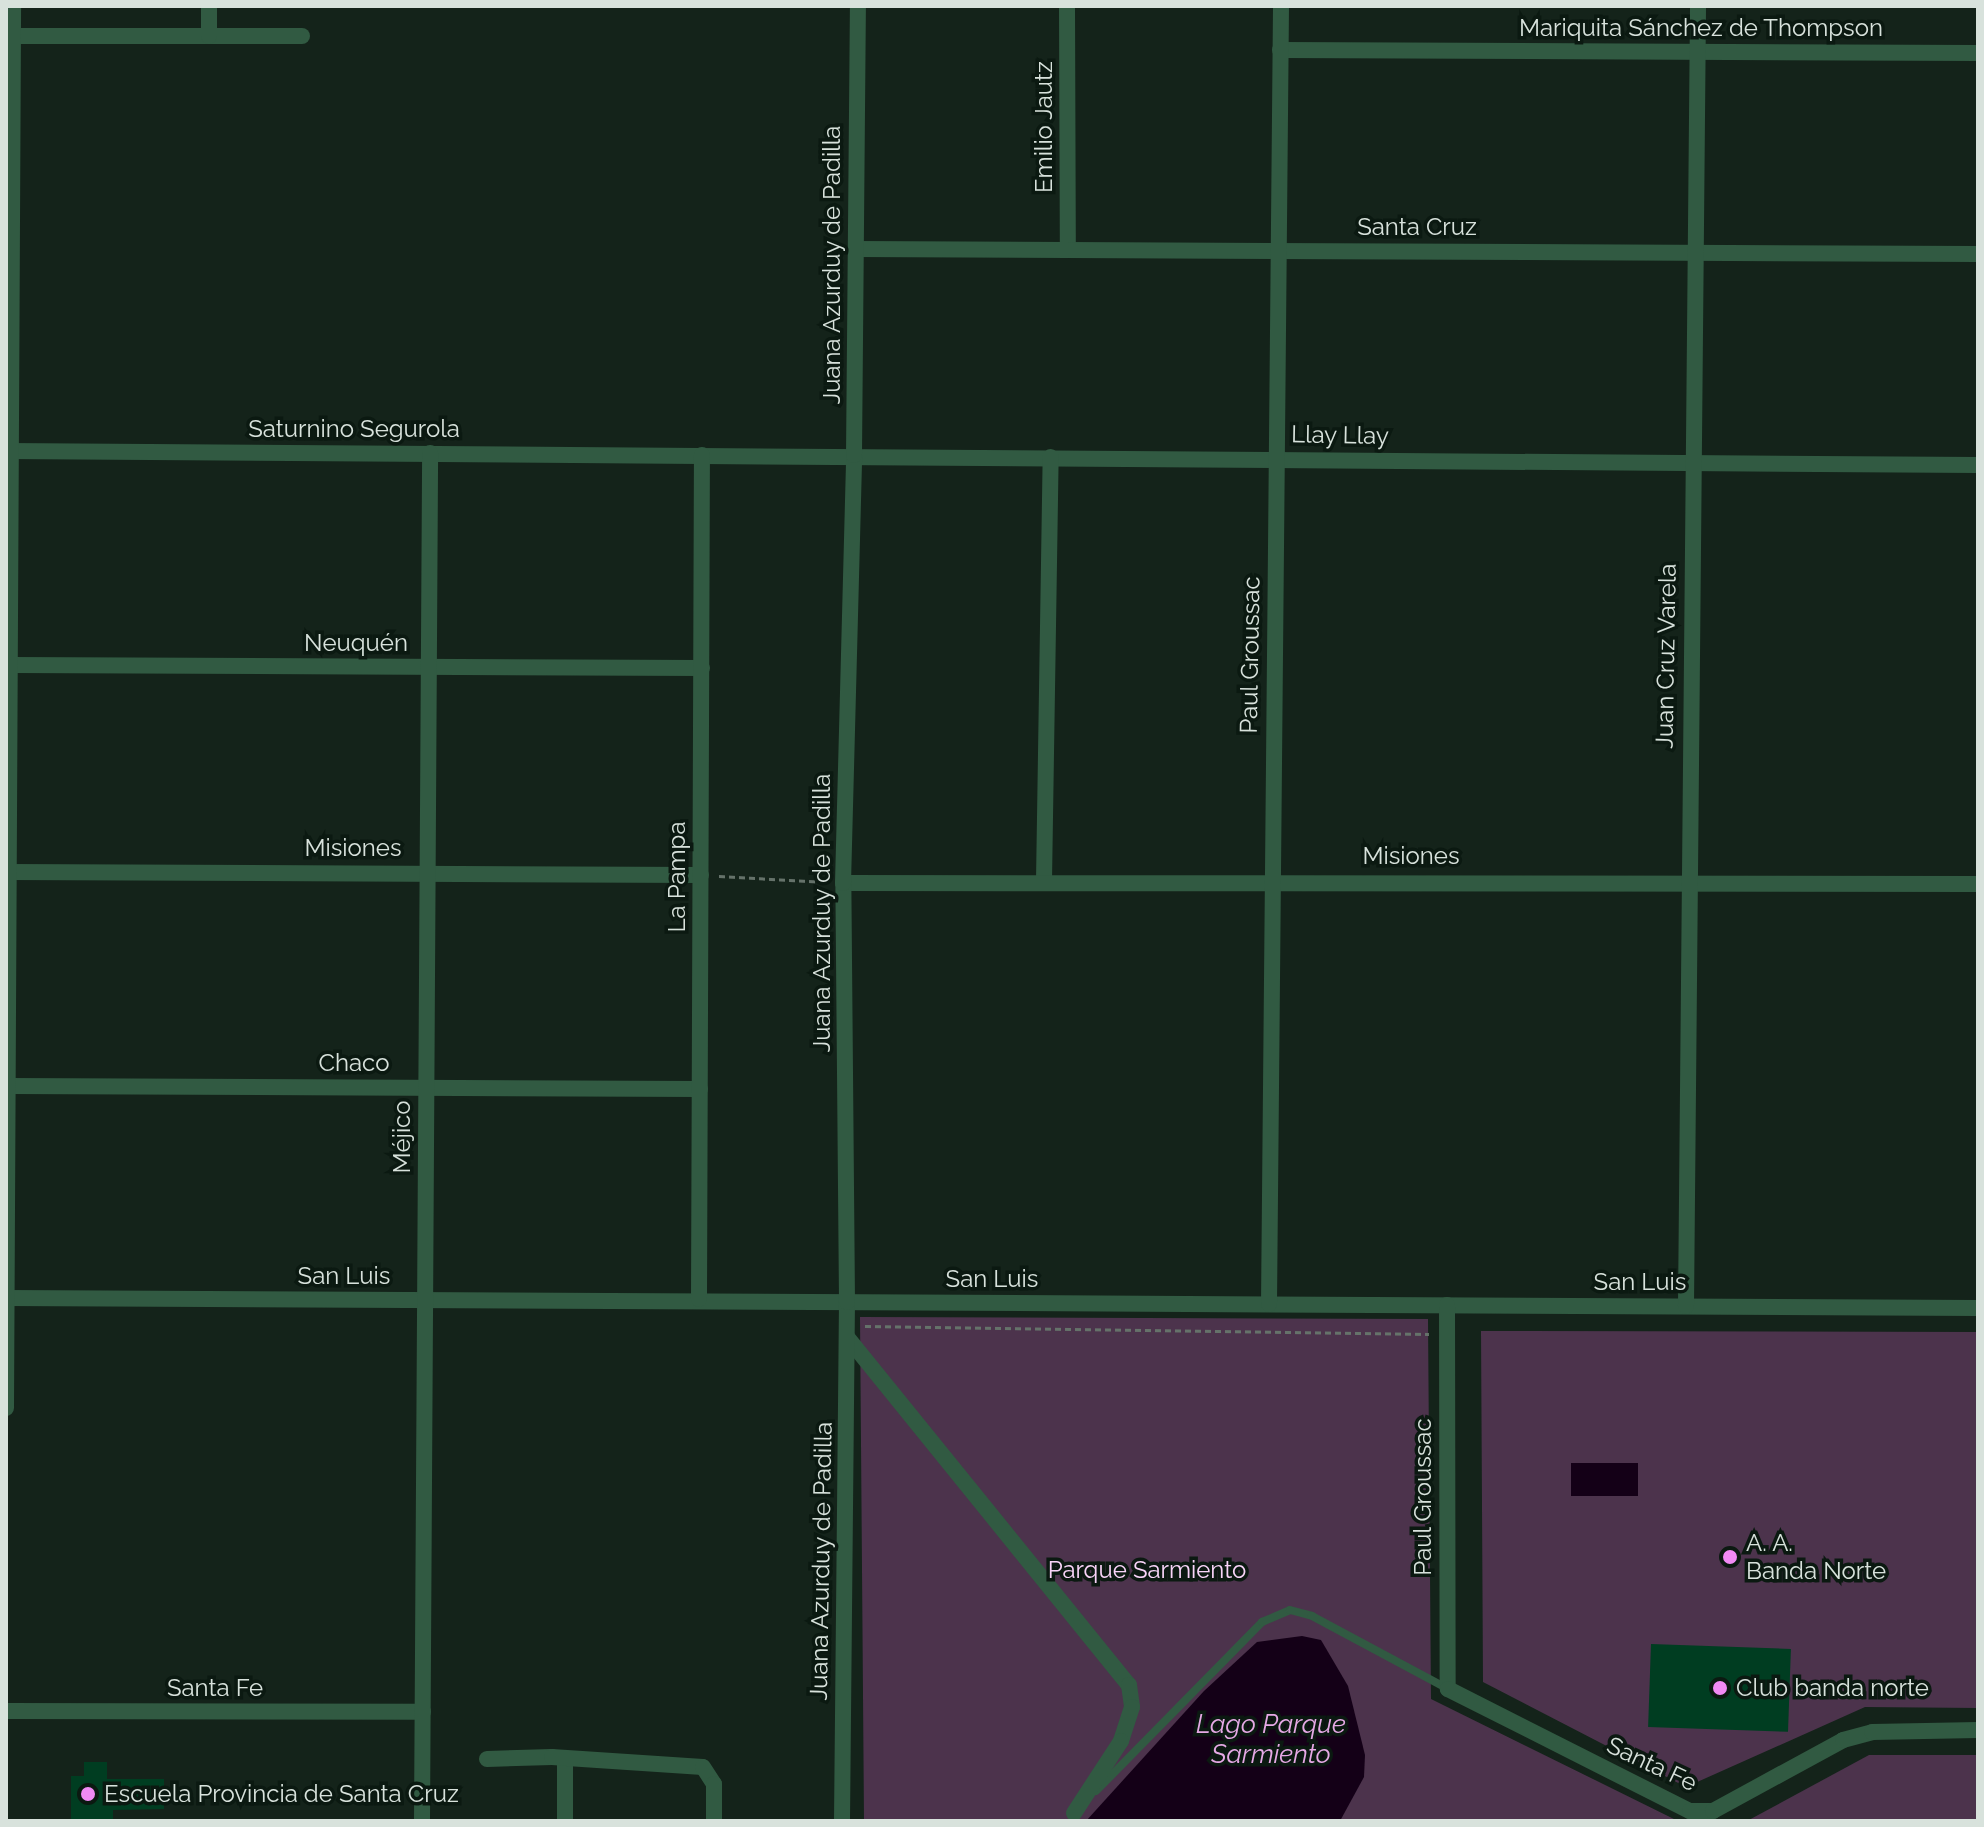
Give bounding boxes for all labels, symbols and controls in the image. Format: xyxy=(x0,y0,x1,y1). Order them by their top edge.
street label: Mariquita Sánchez de Thompson xyxy=(1519,14,1883,42)
street label: Emilio Jautz xyxy=(1030,61,1058,193)
street label: Juana Azurduy de Padilla xyxy=(818,125,846,405)
street label: Santa Cruz xyxy=(1357,213,1477,241)
street label: Saturnino Segurola xyxy=(248,415,460,443)
street label: Llay Llay xyxy=(1290,420,1390,450)
street label: Juan Cruz Varela xyxy=(1650,563,1682,749)
street label: Paul Groussac xyxy=(1234,576,1266,734)
street label: Neuquén xyxy=(304,629,408,657)
street label: Juana Azurduy de Padilla xyxy=(808,773,836,1053)
street label: La Pampa xyxy=(663,821,691,933)
street label: Misiones xyxy=(304,834,402,862)
street label: Misiones xyxy=(1362,842,1460,870)
street label: Chaco xyxy=(319,1049,389,1077)
street label: Méjico xyxy=(388,1101,416,1173)
street label: San Luis xyxy=(298,1262,390,1290)
street label: San Luis xyxy=(946,1265,1038,1293)
street label: San Luis xyxy=(1594,1268,1686,1296)
street label: Paul Groussac xyxy=(1409,1418,1437,1576)
street label: Juana Azurduy de Padilla xyxy=(804,1421,838,1701)
place label: A. A. Banda Norte xyxy=(1746,1529,1886,1585)
marker: A. A. Banda Norte xyxy=(1721,1548,1739,1566)
park label: Parque Sarmiento xyxy=(1048,1556,1246,1584)
street label: Santa Fe xyxy=(167,1674,263,1702)
place label: Club banda norte xyxy=(1736,1674,1929,1702)
marker: Club banda norte xyxy=(1711,1679,1729,1697)
water label: Lago Parque Sarmiento xyxy=(1196,1709,1346,1770)
street label: Santa Fe xyxy=(1602,1731,1702,1797)
place label: Escuela Provincia de Santa Cruz xyxy=(104,1780,459,1808)
marker: Escuela Provincia de Santa Cruz xyxy=(79,1785,97,1803)

